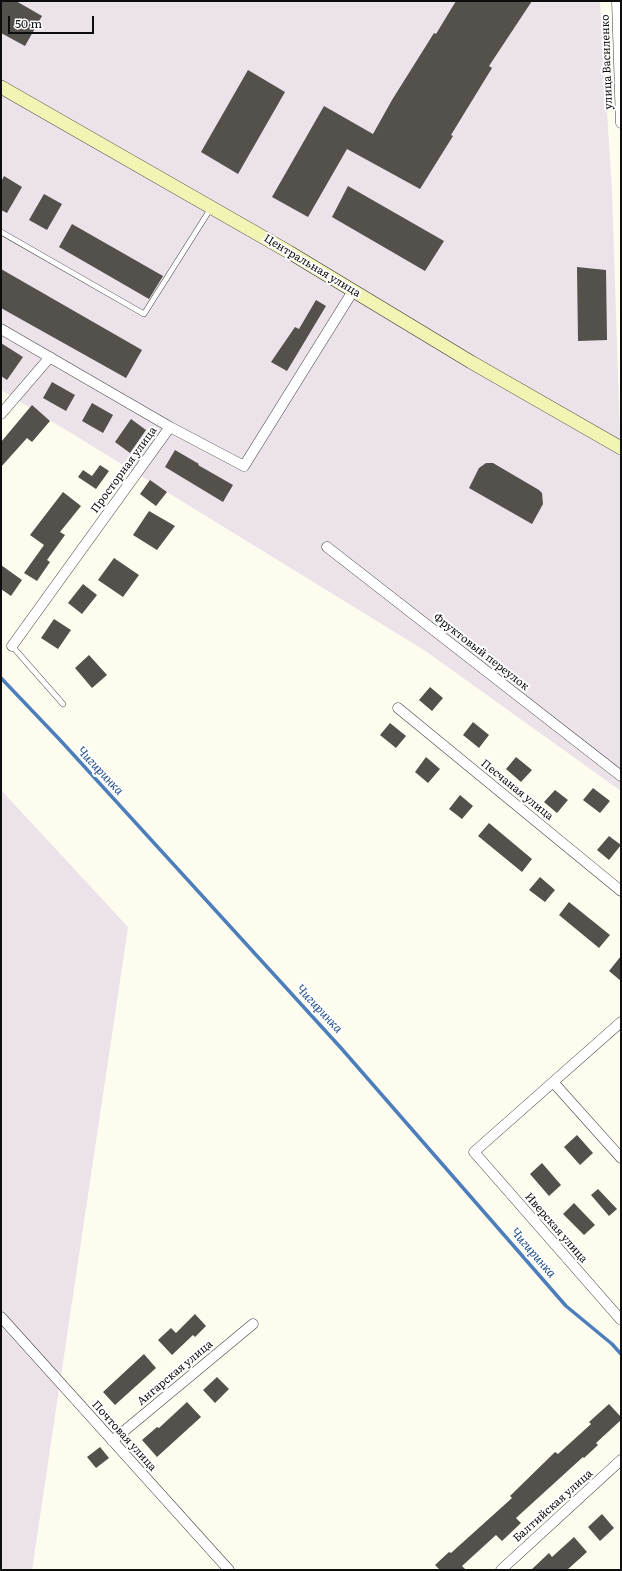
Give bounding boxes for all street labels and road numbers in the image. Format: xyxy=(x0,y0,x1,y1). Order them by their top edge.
street label: улица Василенко xyxy=(599,14,615,110)
street label: Центральная улица xyxy=(261,232,363,300)
street label: Просторная улица xyxy=(88,424,160,516)
street label: Фруктовый переулок xyxy=(431,611,531,693)
street label: Песчаная улица xyxy=(478,757,556,823)
street label: Иверская улица xyxy=(522,1190,590,1266)
street label: Ангарская улица xyxy=(135,1338,215,1408)
street label: Почтовая улица xyxy=(89,1398,159,1474)
street label: Балтийская улица xyxy=(511,1467,595,1545)

